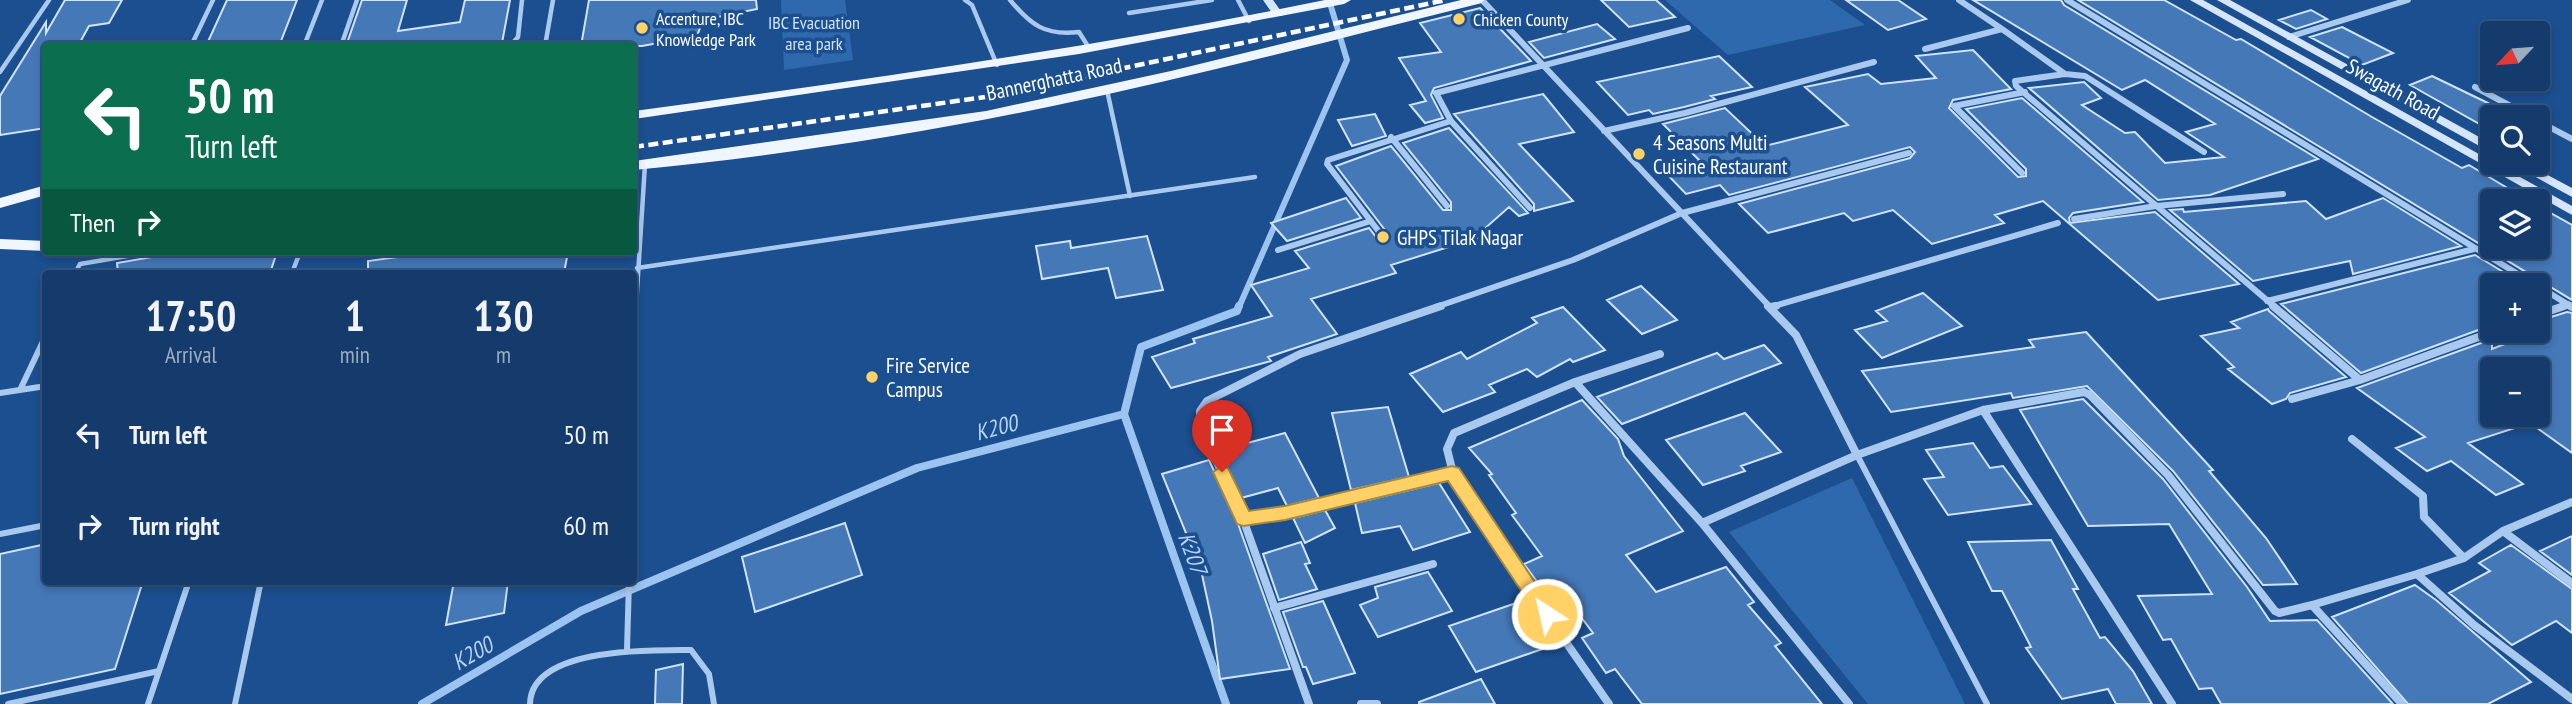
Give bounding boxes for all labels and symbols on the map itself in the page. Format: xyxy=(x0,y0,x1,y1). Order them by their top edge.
place label: Accenture, IBC Knowledge Park xyxy=(656,7,756,51)
place label: Chicken County xyxy=(1473,8,1569,31)
park label: IBC Evacuation area park xyxy=(768,11,860,55)
marker: Chicken County xyxy=(1451,11,1467,27)
marker: Accenture, IBC Knowledge Park xyxy=(634,20,650,36)
north arrow xyxy=(2480,21,2550,91)
street label: Bannerghatta Road xyxy=(984,51,1124,107)
street label: Swagath Road xyxy=(2342,52,2444,126)
place label: 4 Seasons Multi Cuisine Restaurant xyxy=(1653,129,1788,180)
marker: 4 Seasons Multi Cuisine Restaurant xyxy=(1631,146,1647,162)
place label: GHPS Tilak Nagar xyxy=(1397,224,1523,251)
marker: GHPS Tilak Nagar xyxy=(1375,229,1391,245)
place label: Fire Service Campus xyxy=(886,352,970,403)
marker: Fire Service Campus xyxy=(864,369,880,385)
pin xyxy=(1192,400,1252,472)
water label: K200 xyxy=(972,407,1023,446)
water label: K207 xyxy=(1172,528,1215,581)
position arrow xyxy=(1510,577,1584,651)
water label: K200 xyxy=(446,629,500,676)

